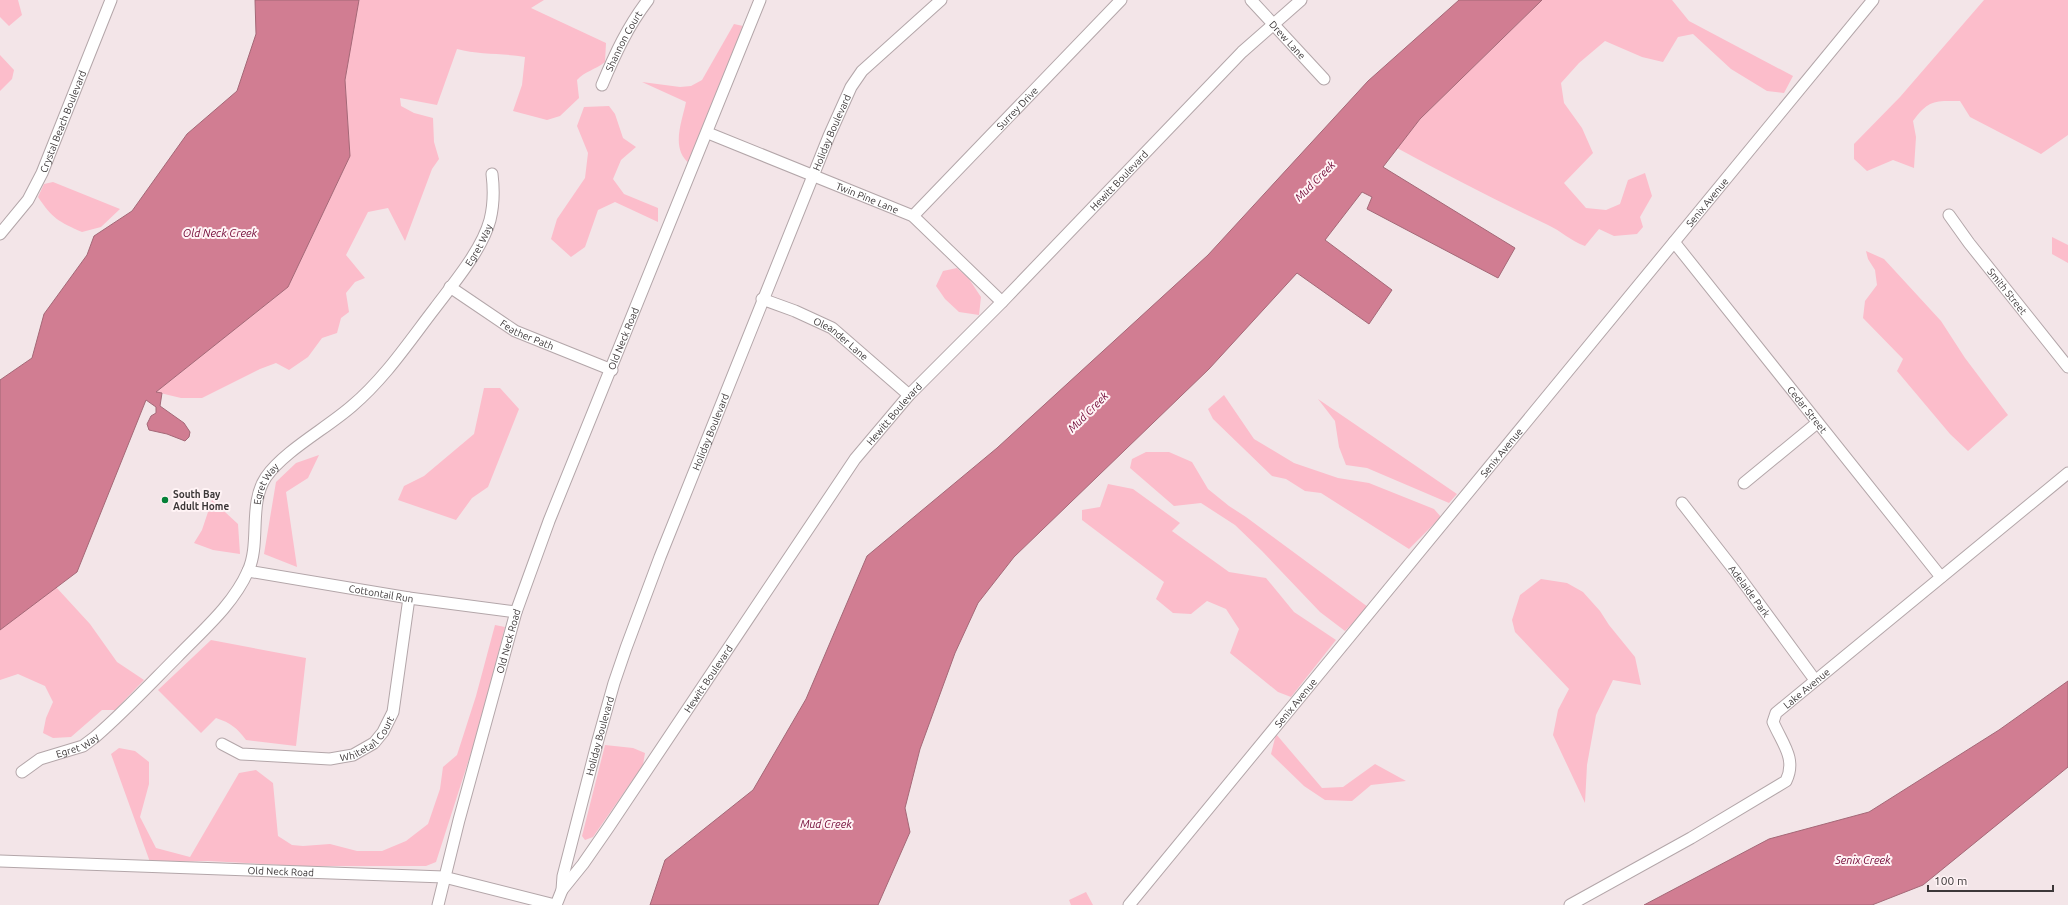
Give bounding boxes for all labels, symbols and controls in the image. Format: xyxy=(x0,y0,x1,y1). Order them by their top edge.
street label: Shannon Court xyxy=(604,9,644,73)
street label: Drew Lane xyxy=(1267,19,1308,61)
street label: Crystal Beach Boulevard xyxy=(38,69,88,174)
street label: Surrey Drive xyxy=(994,85,1040,132)
street label: Holiday Boulevard xyxy=(811,93,853,172)
street label: Hewitt Boulevard xyxy=(1088,149,1150,213)
water label: Mud Creek xyxy=(1292,158,1338,204)
street label: Senix Avenue xyxy=(1684,176,1731,229)
street label: Twin Pine Lane xyxy=(834,180,900,216)
street label: Egret Way xyxy=(463,223,494,268)
water label: Old Neck Creek xyxy=(183,227,258,239)
street label: Smith Street xyxy=(1985,266,2029,317)
street label: Old Neck Road xyxy=(606,306,641,371)
street label: Oleander Lane xyxy=(812,315,870,363)
street label: Feather Path xyxy=(498,318,555,352)
street label: Hewitt Boulevard xyxy=(864,381,924,447)
street label: Cedar Street xyxy=(1785,384,1829,435)
water label: Mud Creek xyxy=(1065,389,1111,435)
street label: Holiday Boulevard xyxy=(690,392,731,472)
street label: Senix Avenue xyxy=(1478,426,1525,479)
street label: Egret Way xyxy=(252,461,281,506)
place label: South Bay Adult Home xyxy=(173,489,229,512)
marker: South Bay Adult Home xyxy=(160,495,170,505)
street label: Adelaide Park xyxy=(1727,563,1772,619)
street label: Cottontail Run xyxy=(348,583,414,605)
street label: Old Neck Road xyxy=(494,607,523,675)
street label: Hewitt Boulevard xyxy=(682,643,735,715)
street label: Lake Avenue xyxy=(1781,666,1832,711)
street label: Senix Avenue xyxy=(1272,676,1319,730)
street label: Holiday Boulevard xyxy=(584,695,616,777)
street label: Whitetail Court xyxy=(339,714,396,763)
street label: Egret Way xyxy=(55,731,101,760)
water label: Mud Creek xyxy=(800,818,852,830)
water label: Senix Creek xyxy=(1834,854,1891,866)
street label: Old Neck Road xyxy=(247,865,314,878)
scale bar xyxy=(1928,867,2053,893)
text: 100 m xyxy=(1934,874,1967,887)

